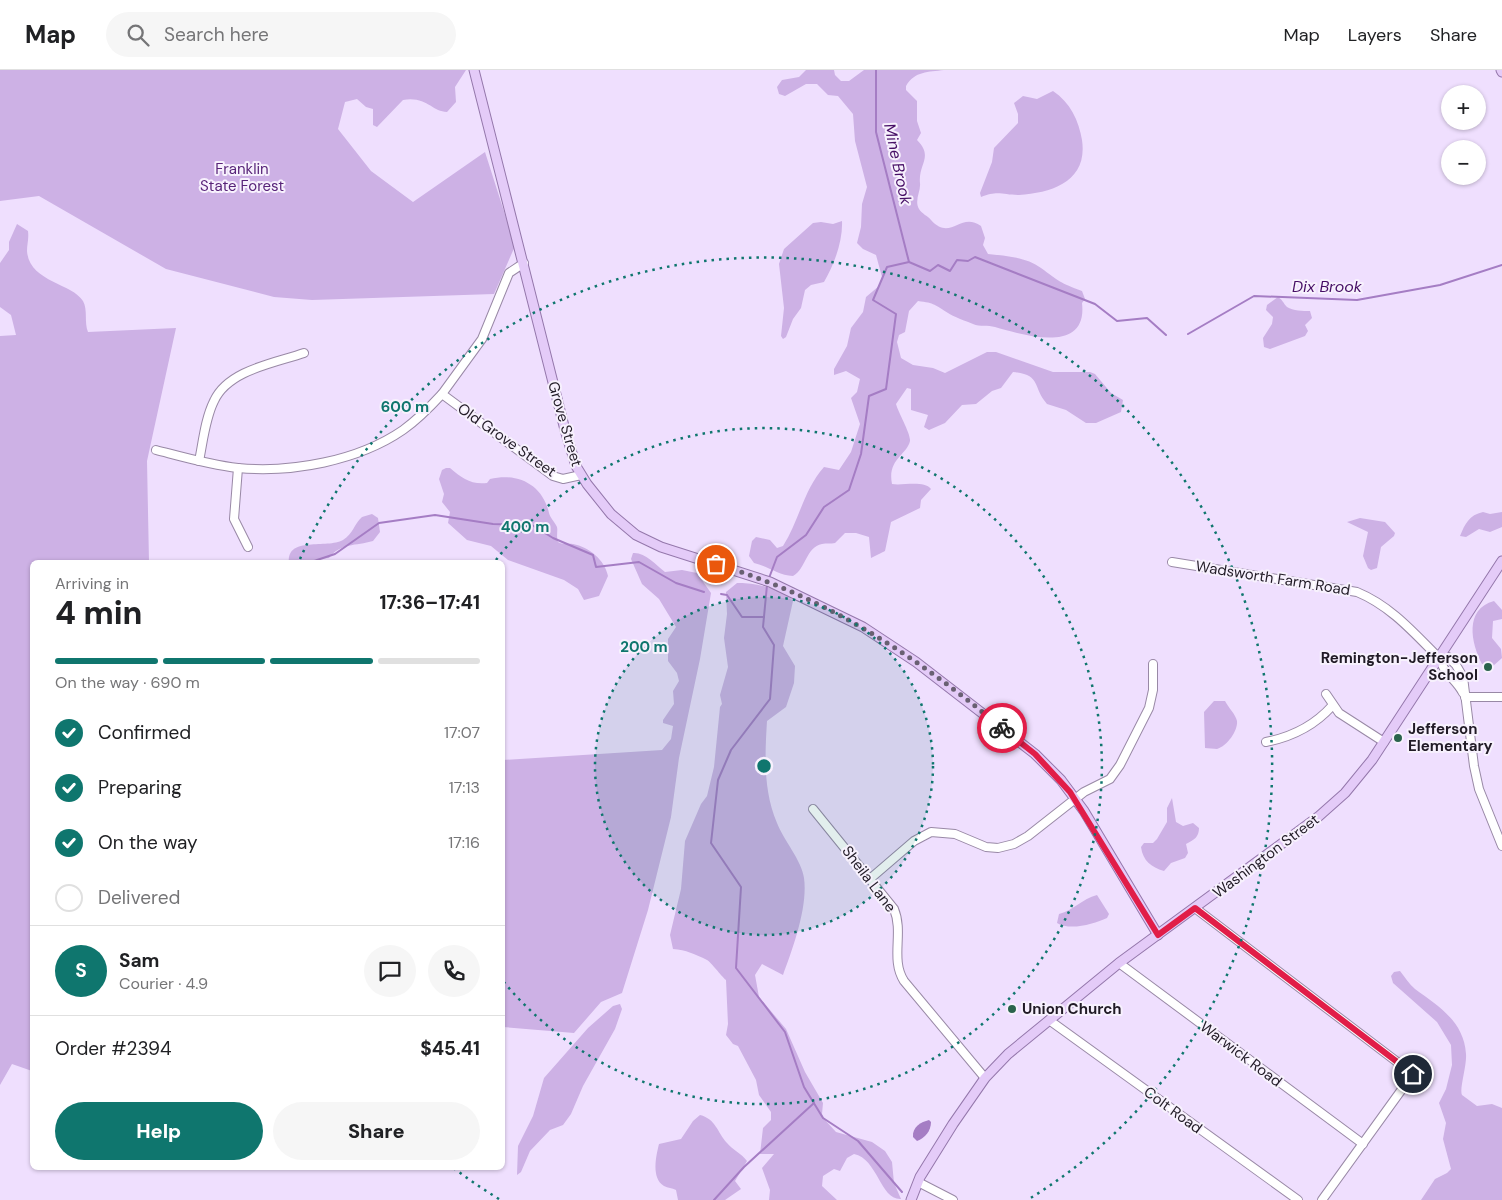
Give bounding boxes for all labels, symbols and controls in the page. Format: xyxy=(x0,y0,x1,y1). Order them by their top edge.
search box xyxy=(106,12,456,57)
text: Map xyxy=(25,19,76,50)
icon: search xyxy=(124,21,152,49)
text: Search here xyxy=(164,22,269,47)
text: Map xyxy=(1284,23,1320,47)
text: Layers xyxy=(1348,23,1402,47)
text: Share xyxy=(1430,23,1477,47)
map controls xyxy=(1441,85,1486,185)
button: + xyxy=(1441,85,1486,130)
water label: Mine Brook xyxy=(879,121,917,207)
button: − xyxy=(1441,140,1486,185)
park label: Franklin State Forest xyxy=(200,159,284,196)
water label: Dix Brook xyxy=(1292,276,1363,297)
street label: Grove Street xyxy=(543,379,587,469)
text: 600 m xyxy=(381,397,429,417)
street label: Old Grove Street xyxy=(454,399,560,482)
text: 400 m xyxy=(501,517,549,537)
pin xyxy=(695,543,737,585)
icon: bag xyxy=(702,550,730,578)
street label: Wadsworth Farm Road xyxy=(1194,556,1352,600)
text: Arriving in xyxy=(55,573,129,594)
text: 17:36–17:41 xyxy=(379,590,480,615)
text: 4 min xyxy=(55,592,142,634)
text: 200 m xyxy=(620,637,668,657)
place label: Remington-Jefferson School xyxy=(1321,648,1478,685)
marker: Remington-Jefferson School xyxy=(1482,661,1494,673)
text: On the way · 690 m xyxy=(55,672,200,693)
courier xyxy=(977,703,1027,753)
icon: bike xyxy=(988,714,1016,742)
icon: check xyxy=(55,719,83,747)
place label: Jefferson Elementary xyxy=(1408,719,1493,756)
text: Confirmed xyxy=(98,720,191,745)
text: 17:07 xyxy=(444,722,480,743)
marker: Jefferson Elementary xyxy=(1392,732,1404,744)
centre of rings xyxy=(755,757,773,775)
icon: check xyxy=(55,774,83,802)
text: Preparing xyxy=(98,775,182,800)
text: 17:13 xyxy=(449,777,480,798)
street label: Washington Street xyxy=(1209,809,1323,903)
icon: check xyxy=(55,829,83,857)
text: On the way xyxy=(98,830,198,855)
text: 17:16 xyxy=(448,832,480,853)
street label: Sheila Lane xyxy=(838,842,900,916)
text: Delivered xyxy=(98,885,180,910)
button: chat xyxy=(364,945,416,997)
button: phone xyxy=(428,945,480,997)
text: Sam xyxy=(119,948,160,973)
text: S xyxy=(75,958,87,983)
text: Courier · 4.9 xyxy=(119,973,208,994)
place label: Union Church xyxy=(1022,999,1122,1019)
marker: Union Church xyxy=(1006,1003,1018,1015)
street label: Warwick Road xyxy=(1196,1017,1286,1091)
text: Order #2394 xyxy=(55,1036,172,1061)
text: $45.41 xyxy=(420,1036,480,1061)
pin xyxy=(1392,1053,1434,1095)
icon: home xyxy=(1399,1060,1427,1088)
street label: Colt Road xyxy=(1140,1082,1206,1138)
button: Help xyxy=(55,1102,263,1160)
button: Share xyxy=(273,1102,480,1160)

